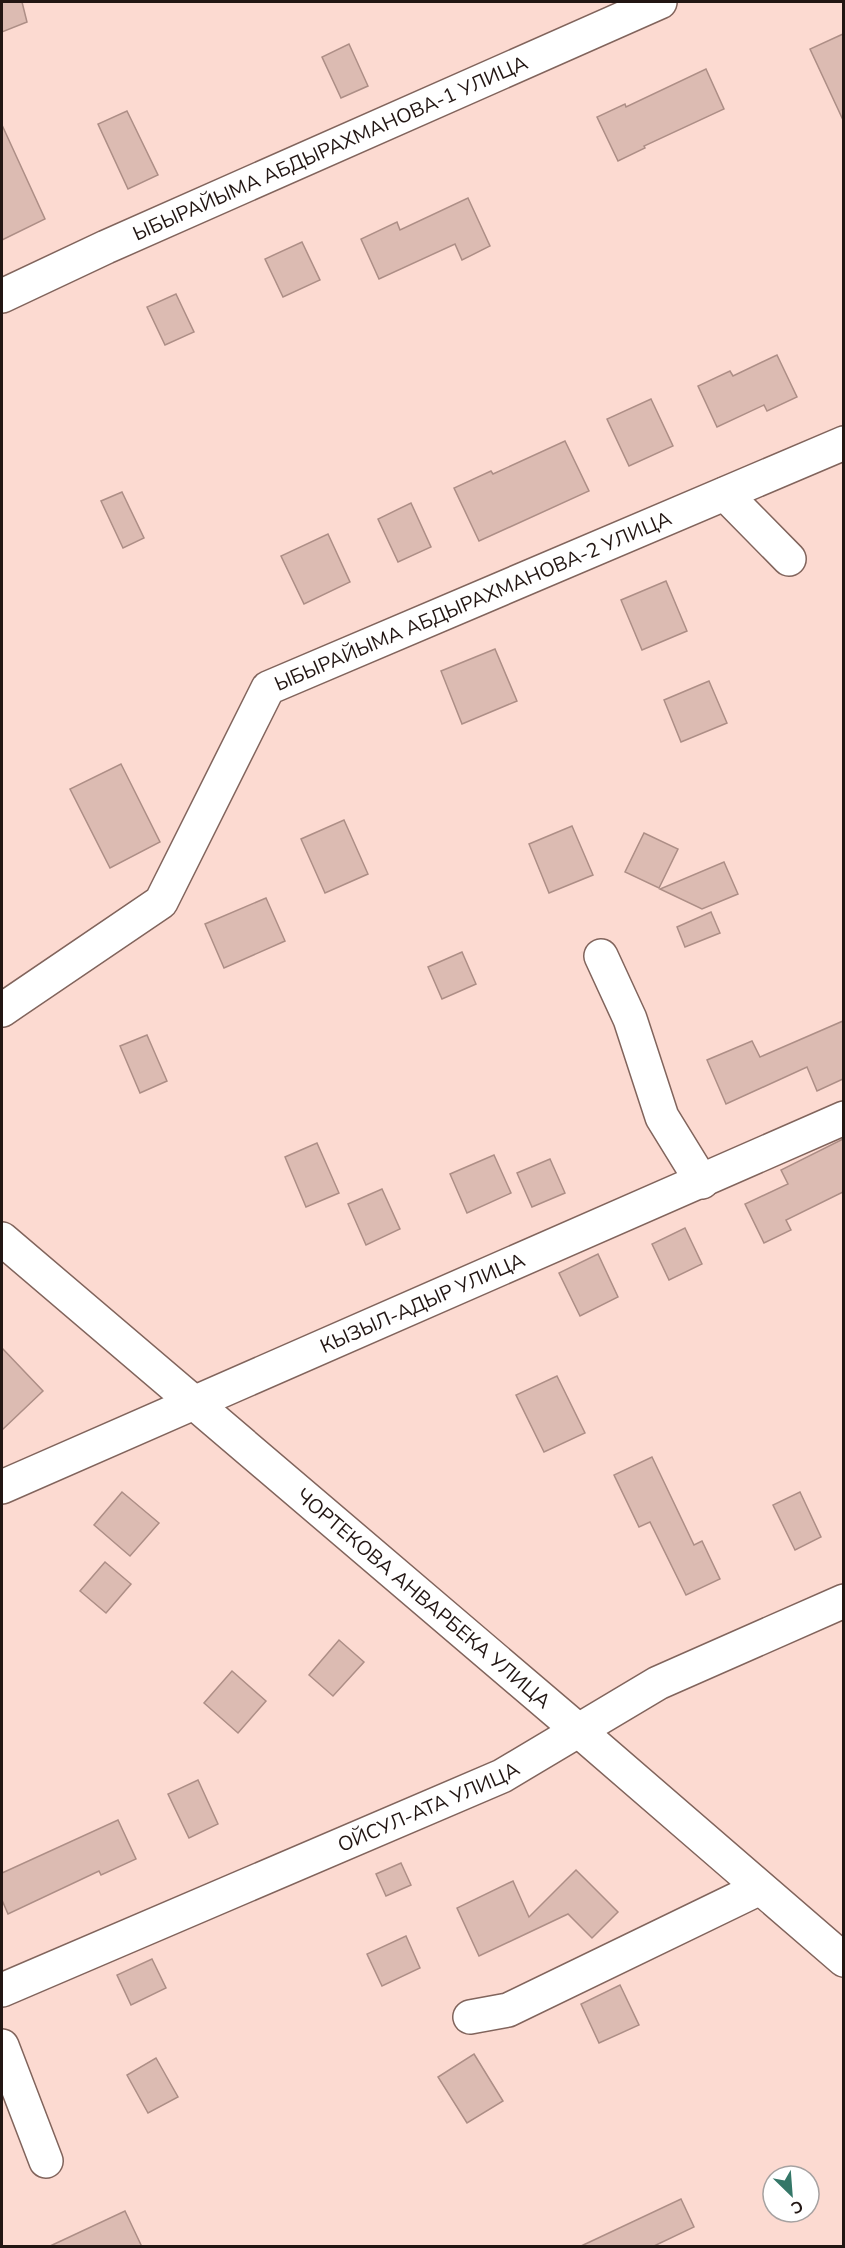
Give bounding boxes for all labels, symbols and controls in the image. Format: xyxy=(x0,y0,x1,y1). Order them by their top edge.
street label: ЫБЫРАЙЫМА АБДЫРАХМАНОВА-1 УЛИЦА xyxy=(128,49,532,247)
street label: ЫБЫРАЙЫМА АБДЫРАХМАНОВА-2 УЛИЦА xyxy=(270,504,676,697)
street label: КЫЗЫЛ-АДЫР УЛИЦА xyxy=(316,1246,529,1359)
street label: ЧОРТЕКОВА АНВАРБЕКА УЛИЦА xyxy=(291,1482,557,1715)
street label: ОЙСУЛ-АТА УЛИЦА xyxy=(333,1755,525,1858)
north arrow xyxy=(761,2164,821,2224)
text: С xyxy=(787,2194,806,2219)

